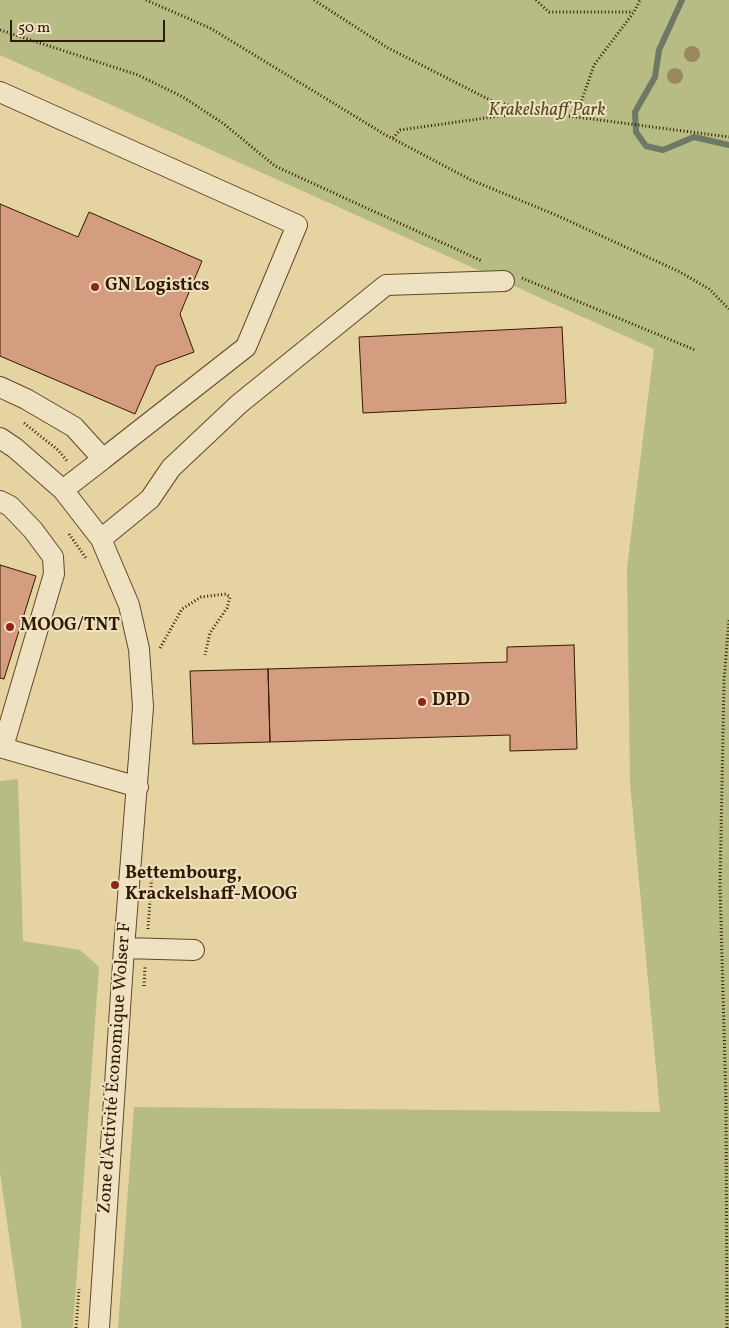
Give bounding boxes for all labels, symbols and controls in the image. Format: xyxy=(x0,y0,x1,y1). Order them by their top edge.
scale bar xyxy=(12,10,168,42)
text: 50 m xyxy=(18,18,50,39)
park label: Krakelshaff Park xyxy=(488,101,606,123)
place label: GN Logistics xyxy=(105,276,210,298)
marker: GN Logistics xyxy=(89,281,101,293)
place label: MOOG/TNT xyxy=(20,616,120,638)
marker: MOOG/TNT xyxy=(4,621,16,633)
place label: DPD xyxy=(432,691,470,713)
marker: DPD xyxy=(416,696,428,708)
place label: Bettembourg, Krackelshaff-MOOG xyxy=(125,864,298,906)
marker: Bettembourg, Krackelshaff-MOOG xyxy=(109,879,121,891)
street label: Zone d'Activité Économique Wolser F xyxy=(95,922,137,1214)

